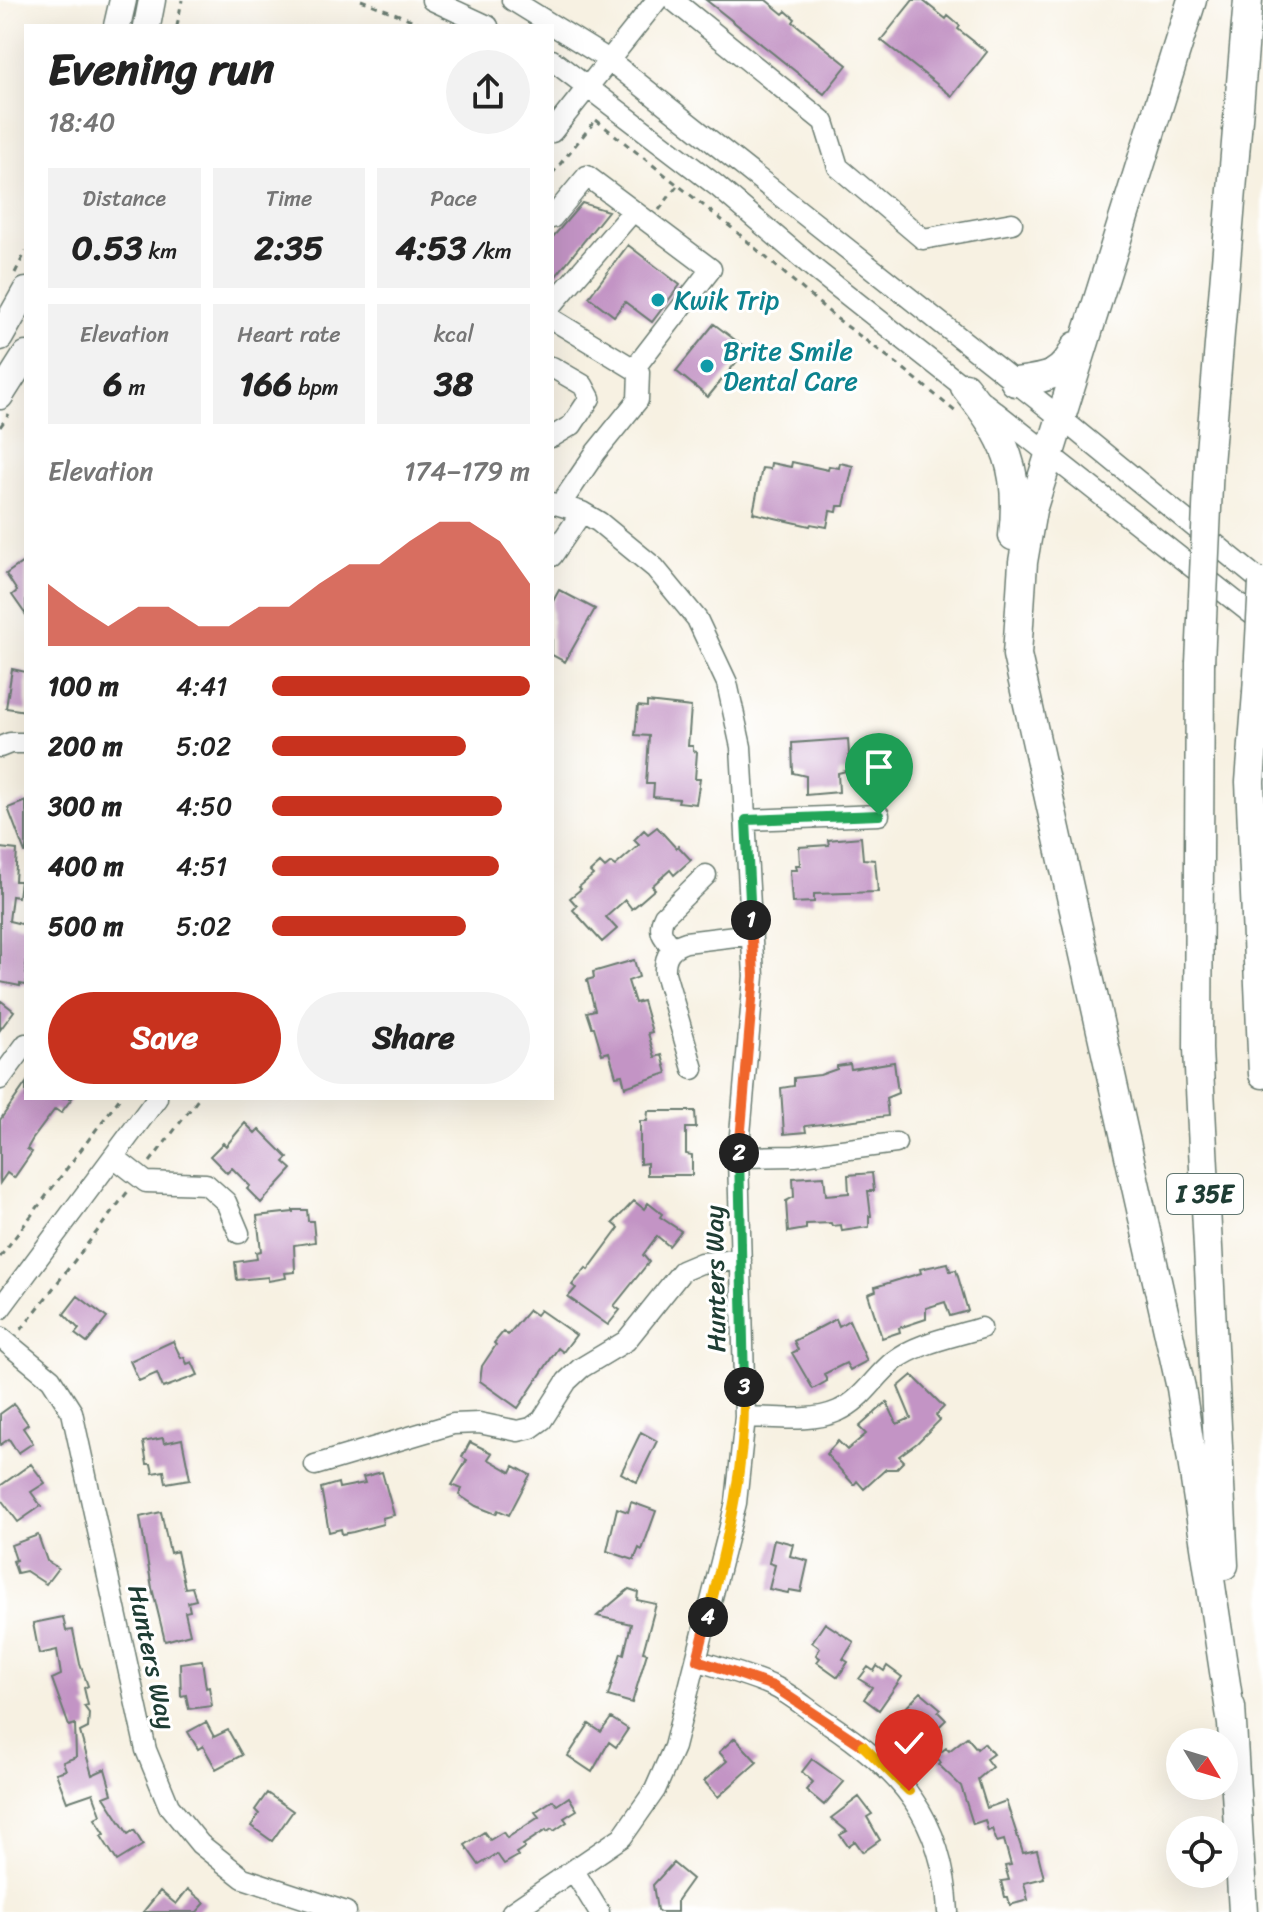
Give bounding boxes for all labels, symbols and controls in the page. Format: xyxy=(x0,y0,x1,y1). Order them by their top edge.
text: Evening run xyxy=(48,30,274,108)
button: share xyxy=(446,50,530,134)
text: 18:40 xyxy=(48,99,115,145)
text: Distance xyxy=(83,179,166,218)
text: Time xyxy=(266,179,312,218)
text: Pace xyxy=(430,179,477,218)
text: 0.53 xyxy=(72,218,143,278)
text: 2:35 xyxy=(254,218,324,278)
text: 4:53 xyxy=(396,218,467,278)
text: km xyxy=(143,232,177,271)
text: /km xyxy=(467,232,512,271)
place label: Kwik Trip xyxy=(674,277,780,323)
marker: Kwik Trip xyxy=(649,291,667,309)
text: Elevation xyxy=(80,315,169,354)
text: Heart rate xyxy=(237,315,341,354)
text: kcal xyxy=(434,315,474,354)
place label: Brite Smile Dental Care xyxy=(723,328,858,404)
text: 6 xyxy=(103,354,123,414)
text: 166 xyxy=(239,354,292,414)
text: 38 xyxy=(434,354,473,414)
marker: Brite Smile Dental Care xyxy=(698,357,716,375)
text: m xyxy=(123,368,145,407)
text: bpm xyxy=(292,368,339,407)
text: Elevation xyxy=(48,448,153,494)
text: 174–179 m xyxy=(404,448,530,494)
text: 100 m xyxy=(48,663,119,709)
text: 4:41 xyxy=(176,663,228,709)
text: 200 m xyxy=(48,723,123,769)
text: 5:02 xyxy=(176,723,231,769)
pin xyxy=(845,733,913,815)
icon: arrive xyxy=(857,745,901,789)
text: 300 m xyxy=(48,783,122,829)
text: 4:50 xyxy=(176,783,232,829)
text: 400 m xyxy=(48,843,124,889)
text: 4:51 xyxy=(176,843,227,889)
pin: 1 xyxy=(731,900,771,940)
text: 1 xyxy=(746,900,756,939)
text: 500 m xyxy=(48,903,123,949)
text: 5:02 xyxy=(176,903,231,949)
button: Save xyxy=(48,992,281,1084)
button: Share xyxy=(297,992,530,1084)
pin: 2 xyxy=(719,1133,759,1173)
text: 2 xyxy=(733,1133,745,1172)
road number: I 35E xyxy=(1167,1174,1243,1214)
street label: Hunters Way xyxy=(691,1205,739,1353)
pin: 3 xyxy=(724,1367,764,1407)
text: 3 xyxy=(738,1367,750,1406)
street label: Hunters Way xyxy=(114,1580,190,1734)
pin: 4 xyxy=(688,1597,728,1637)
text: 4 xyxy=(701,1597,715,1636)
pin xyxy=(875,1709,943,1791)
icon: check xyxy=(887,1721,931,1765)
north arrow xyxy=(1166,1728,1238,1800)
map controls xyxy=(1166,1728,1238,1888)
button: locate xyxy=(1166,1816,1238,1888)

